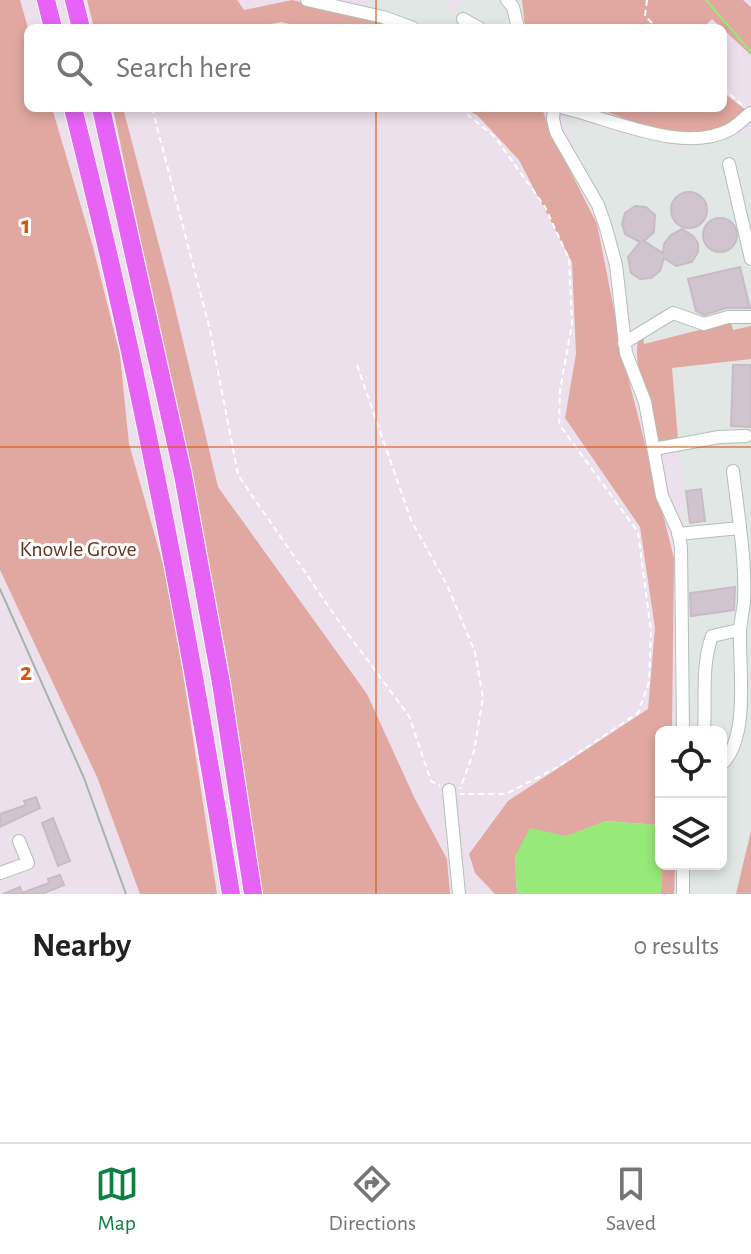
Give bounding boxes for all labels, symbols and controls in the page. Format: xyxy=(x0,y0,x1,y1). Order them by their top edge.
search box xyxy=(24,24,727,112)
icon: search xyxy=(52,46,96,90)
text: Search here xyxy=(116,53,252,83)
text: 1 xyxy=(21,212,31,238)
park label: Knowle Grove xyxy=(19,538,137,560)
text: 2 xyxy=(20,659,32,685)
map controls xyxy=(655,726,727,870)
button: locate xyxy=(655,726,727,798)
button: layers xyxy=(655,798,727,870)
text: Nearby xyxy=(32,929,131,963)
text: 0 results xyxy=(633,933,719,959)
tab: Map xyxy=(95,1162,139,1236)
tab: Directions xyxy=(328,1162,416,1236)
tab: Saved xyxy=(606,1162,656,1236)

